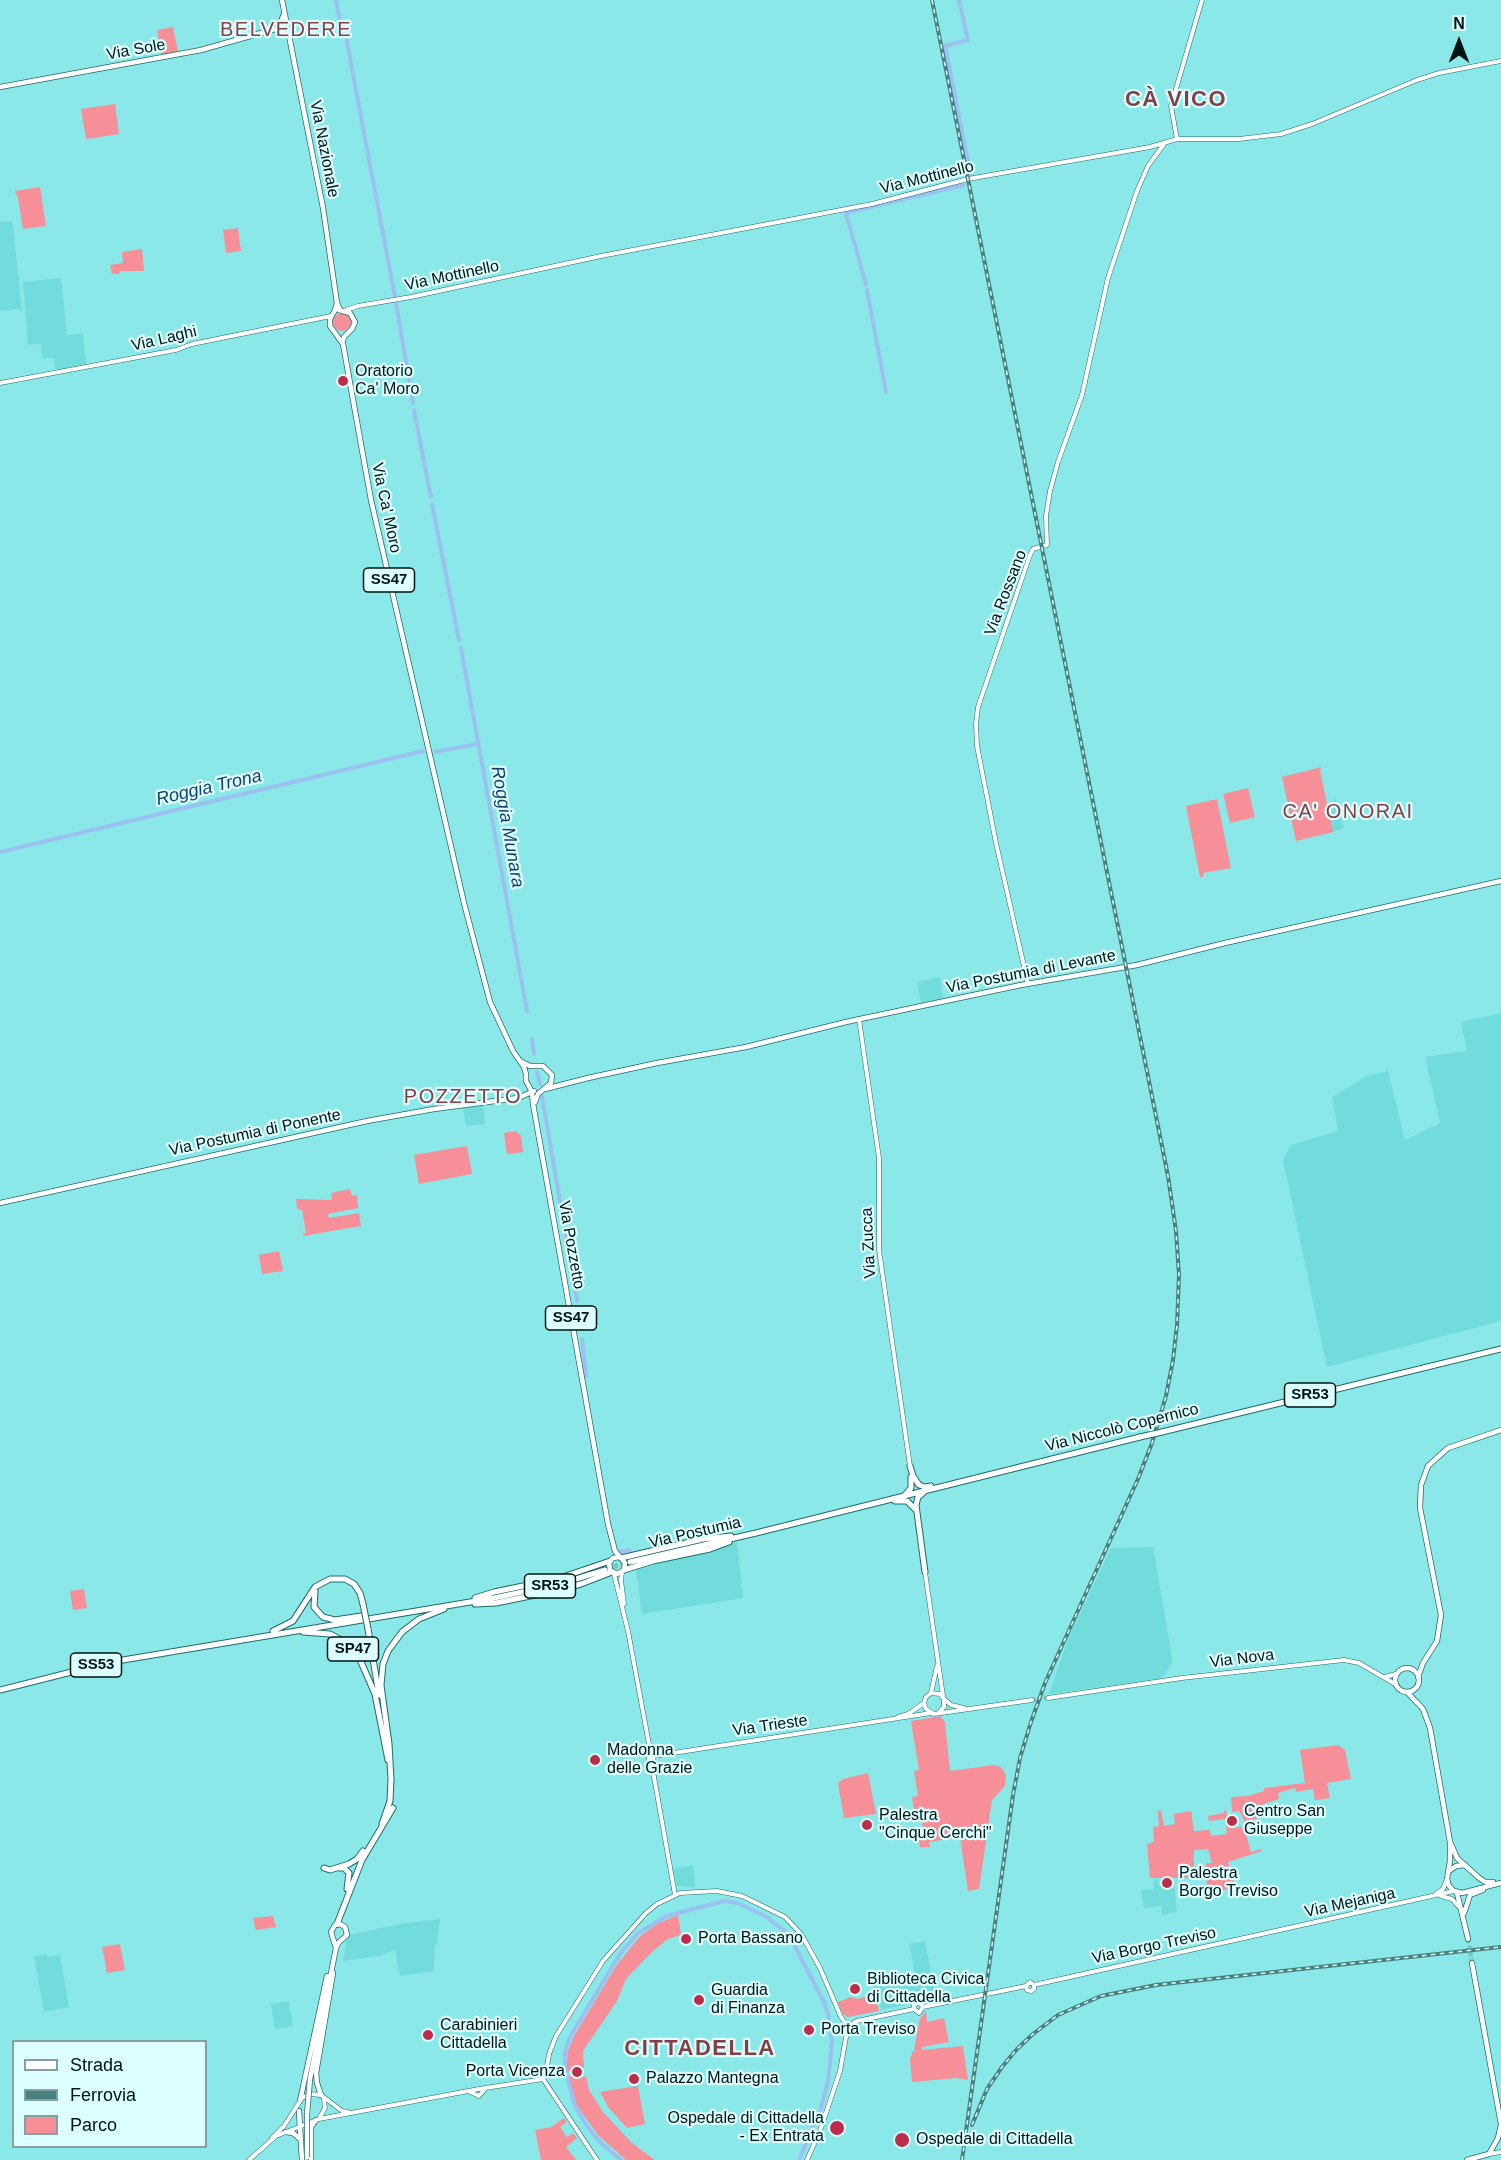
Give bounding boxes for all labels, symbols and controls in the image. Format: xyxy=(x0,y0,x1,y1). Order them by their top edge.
north arrow xyxy=(1429,12,1489,72)
text: N xyxy=(1453,15,1465,32)
district label: BELVEDERE xyxy=(220,18,352,42)
street label: Via Sole xyxy=(105,35,167,65)
district label: CÀ VICO xyxy=(1125,87,1227,113)
street label: Via Nazionale xyxy=(305,99,343,199)
street label: Via Mottinello xyxy=(878,157,976,199)
street label: Via Mottinello xyxy=(403,257,501,295)
street label: Via Laghi xyxy=(129,322,199,356)
place label: Oratorio Ca' Moro xyxy=(355,362,419,400)
marker: Oratorio Ca' Moro xyxy=(336,374,350,388)
street label: Via Ca' Moro xyxy=(367,461,405,555)
street label: Via Rossano xyxy=(981,547,1031,639)
road number: SS47 xyxy=(364,568,414,592)
water label: Roggia Trona xyxy=(154,765,264,811)
water label: Roggia Munara xyxy=(486,765,528,889)
district label: CA' ONORAI xyxy=(1282,800,1414,824)
street label: Via Postumia di Levante xyxy=(945,946,1117,998)
district label: POZZETTO xyxy=(404,1085,522,1109)
street label: Via Postumia di Ponente xyxy=(167,1105,343,1161)
street label: Via Pozzetto xyxy=(554,1199,588,1291)
street label: Via Zucca xyxy=(858,1207,880,1279)
road number: SS47 xyxy=(546,1306,596,1330)
road number: SR53 xyxy=(1284,1383,1336,1407)
street label: Via Niccolò Copernico xyxy=(1043,1400,1201,1456)
street label: Via Postumia xyxy=(647,1513,743,1553)
road number: SR53 xyxy=(524,1574,576,1598)
road number: SP47 xyxy=(328,1637,378,1661)
street label: Via Nova xyxy=(1209,1646,1275,1672)
road number: SS53 xyxy=(70,1653,122,1677)
street label: Via Trieste xyxy=(731,1711,809,1741)
place label: Madonna delle Grazie xyxy=(607,1741,692,1779)
marker: Madonna delle Grazie xyxy=(588,1753,602,1767)
place label: Centro San Giuseppe xyxy=(1244,1802,1325,1840)
place label: Palestra "Cinque Cerchi" xyxy=(879,1806,992,1844)
marker: Centro San Giuseppe xyxy=(1225,1814,1239,1828)
marker: Palestra "Cinque Cerchi" xyxy=(860,1818,874,1832)
place label: Palestra Borgo Treviso xyxy=(1179,1864,1278,1902)
marker: Palestra Borgo Treviso xyxy=(1160,1876,1174,1890)
street label: Via Mejaniga xyxy=(1303,1884,1397,1922)
street label: Via Borgo Treviso xyxy=(1090,1923,1218,1969)
place label: Porta Bassano xyxy=(698,1929,803,1949)
marker: Porta Bassano xyxy=(679,1932,693,1946)
place label: Biblioteca Civica di Cittadella xyxy=(867,1970,984,2008)
place label: Guardia di Finanza xyxy=(711,1981,785,2019)
marker: Biblioteca Civica di Cittadella xyxy=(848,1982,862,1996)
marker: Guardia di Finanza xyxy=(692,1993,706,2007)
place label: Carabinieri Cittadella xyxy=(440,2016,517,2054)
place label: Porta Treviso xyxy=(821,2020,916,2040)
marker: Porta Treviso xyxy=(802,2023,816,2037)
marker: Carabinieri Cittadella xyxy=(421,2028,435,2042)
district label: CITTADELLA xyxy=(624,2036,776,2062)
legend xyxy=(12,2040,207,2148)
text: Strada xyxy=(70,2055,123,2075)
place label: Porta Vicenza xyxy=(466,2062,565,2082)
marker: Porta Vicenza xyxy=(570,2065,584,2079)
place label: Palazzo Mantegna xyxy=(646,2069,779,2089)
marker: Palazzo Mantegna xyxy=(627,2072,641,2086)
text: Ferrovia xyxy=(70,2085,136,2105)
place label: Ospedale di Cittadella - Ex Entrata xyxy=(667,2109,824,2147)
text: Parco xyxy=(70,2115,117,2135)
marker: Ospedale di Cittadella - Ex Entrata xyxy=(828,2119,846,2137)
place label: Ospedale di Cittadella xyxy=(916,2130,1073,2150)
marker: Ospedale di Cittadella xyxy=(893,2131,911,2149)

